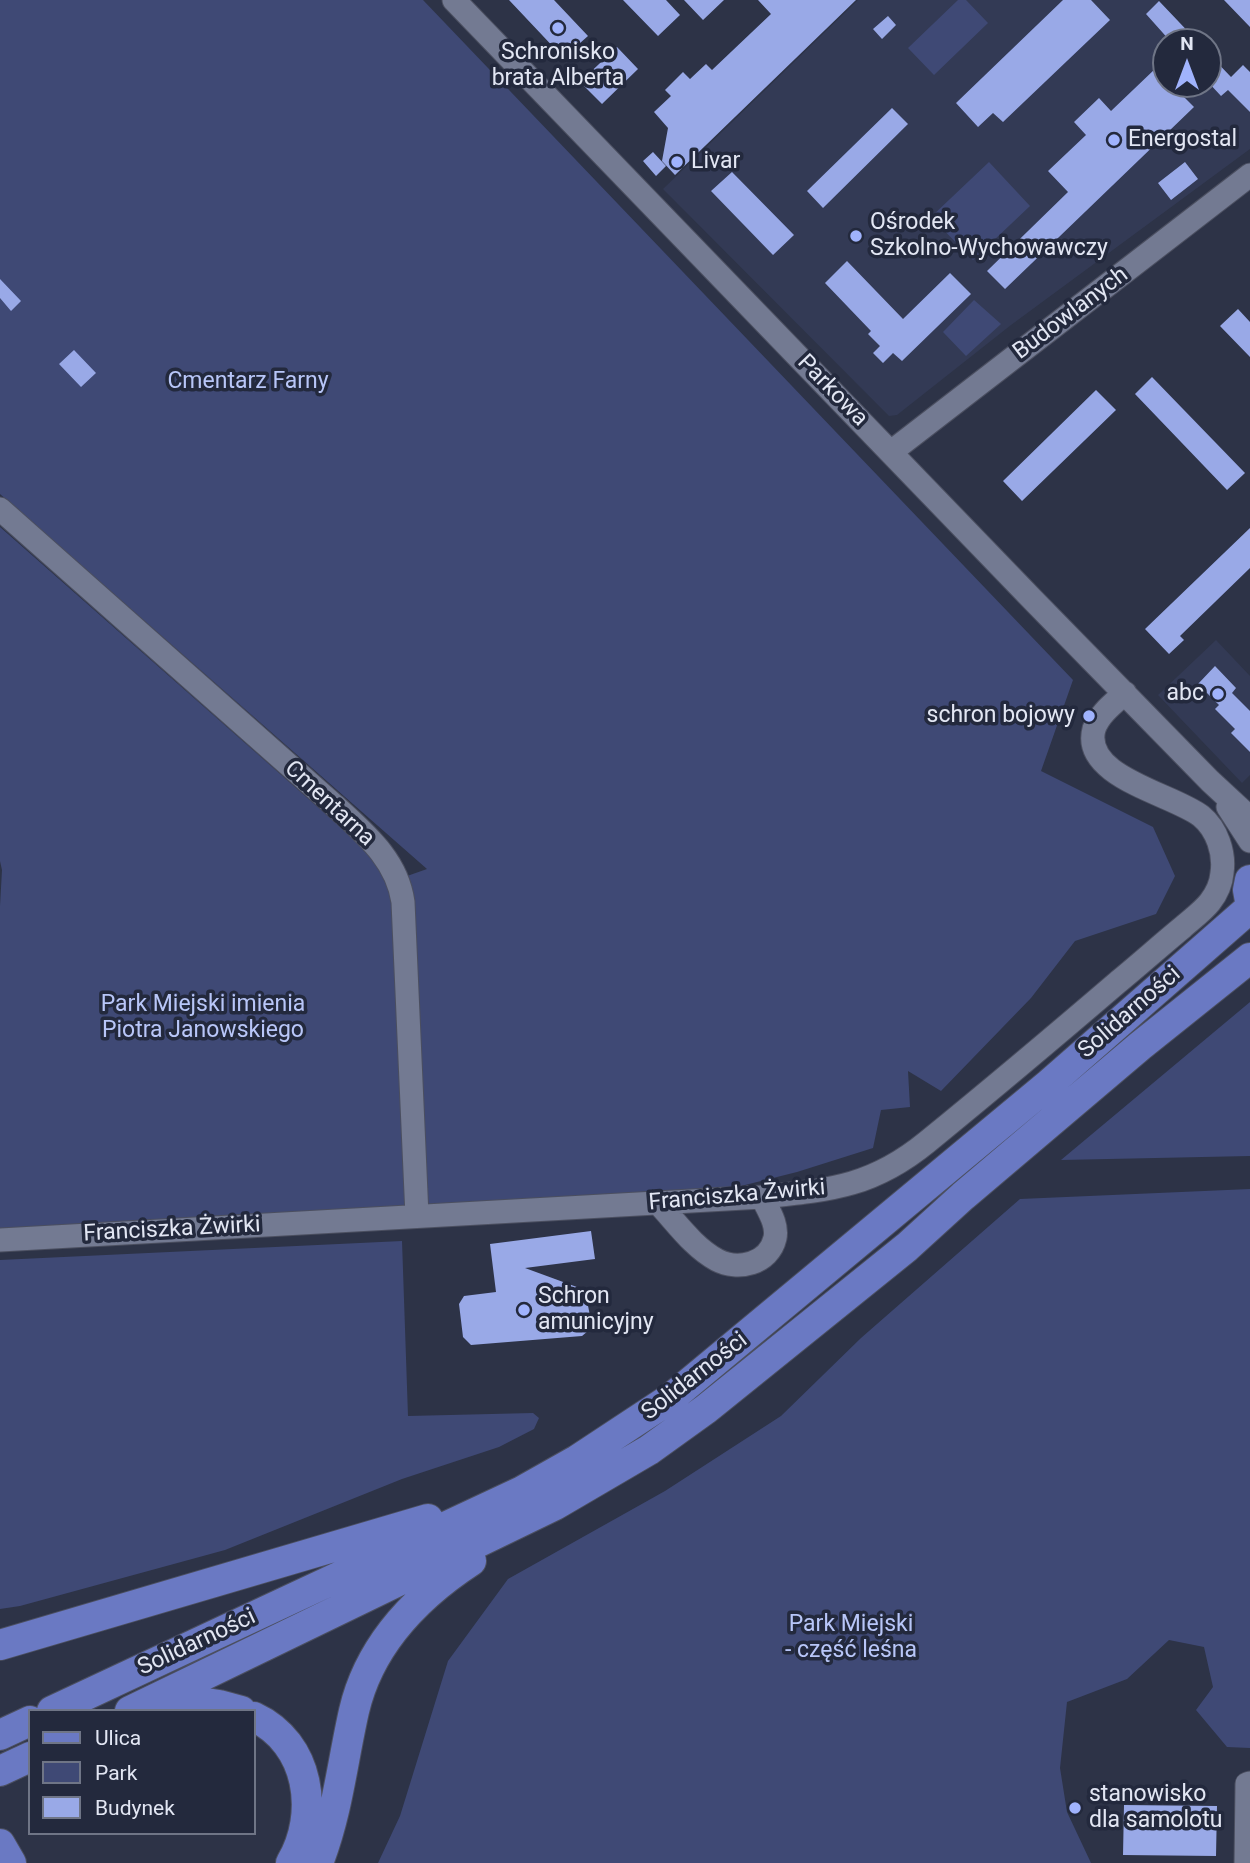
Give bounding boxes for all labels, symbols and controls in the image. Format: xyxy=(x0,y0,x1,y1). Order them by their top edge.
marker: Schronisko brata Alberta xyxy=(550,20,566,36)
north arrow xyxy=(1152,28,1222,98)
text: N xyxy=(1180,32,1194,55)
place label: Schronisko brata Alberta xyxy=(492,39,624,93)
place label: Energostal xyxy=(1128,126,1237,154)
marker: Energostal xyxy=(1106,132,1122,148)
place label: Livar xyxy=(691,148,740,176)
marker: Livar xyxy=(669,154,685,170)
place label: Ośrodek Szkolno-Wychowawczy xyxy=(870,209,1108,263)
marker: Ośrodek Szkolno-Wychowawczy xyxy=(848,228,864,244)
street label: Budowlanych xyxy=(1008,262,1134,366)
street label: Parkowa xyxy=(791,349,873,433)
park label: Cmentarz Farny xyxy=(167,368,329,396)
place label: abc xyxy=(1167,680,1204,708)
marker: abc xyxy=(1210,686,1226,702)
place label: schron bojowy xyxy=(927,702,1075,730)
marker: schron bojowy xyxy=(1081,708,1097,724)
street label: Cmentarna xyxy=(278,755,380,853)
street label: Solidarności xyxy=(1073,961,1187,1065)
park label: Park Miejski imienia Piotra Janowskiego xyxy=(101,991,305,1045)
street label: Franciszka Żwirki xyxy=(648,1175,826,1217)
street label: Franciszka Żwirki xyxy=(83,1212,261,1248)
place label: Schron amunicyjny xyxy=(538,1283,654,1337)
marker: Schron amunicyjny xyxy=(516,1302,532,1318)
street label: Solidarności xyxy=(637,1327,753,1427)
street label: Solidarności xyxy=(134,1604,260,1682)
park label: Park Miejski - część leśna xyxy=(785,1611,917,1665)
legend xyxy=(28,1709,256,1835)
text: Ulica xyxy=(95,1726,141,1750)
text: Park xyxy=(95,1761,137,1785)
place label: stanowisko dla samolotu xyxy=(1089,1781,1222,1835)
text: Budynek xyxy=(95,1796,175,1820)
marker: stanowisko dla samolotu xyxy=(1067,1800,1083,1816)

